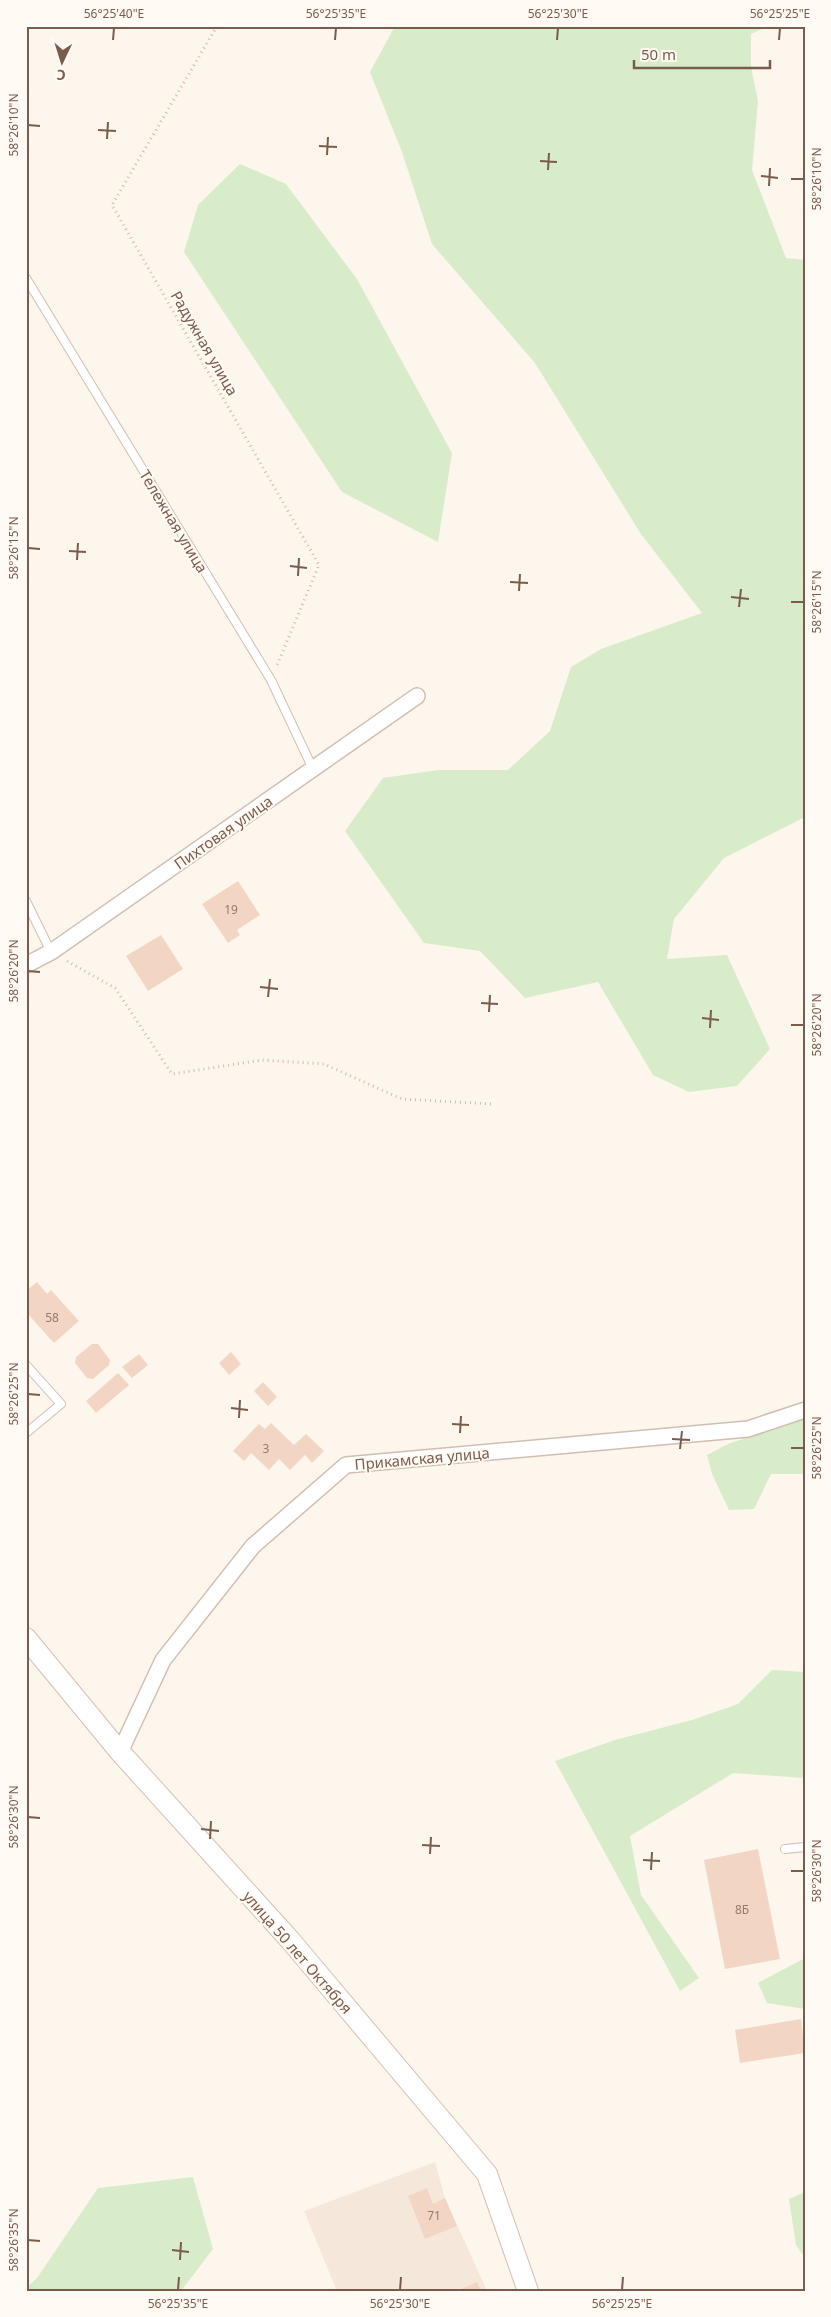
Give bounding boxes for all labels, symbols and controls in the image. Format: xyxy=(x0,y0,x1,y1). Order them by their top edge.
text: 56°25'40"E xyxy=(84,5,144,22)
text: 56°25'35"E xyxy=(306,5,366,22)
text: 56°25'30"E xyxy=(528,5,588,22)
text: 56°25'25"E xyxy=(750,5,810,22)
north arrow xyxy=(38,38,88,88)
scale bar xyxy=(634,38,770,70)
text: 50 m xyxy=(641,44,676,64)
text: С xyxy=(56,66,66,85)
text: 58°26'10"N xyxy=(5,93,22,157)
text: 58°26'10"N xyxy=(808,147,825,211)
street label: Радужная улица xyxy=(167,287,243,399)
street label: Тележная улица xyxy=(135,466,213,576)
text: 58°26'15"N xyxy=(5,516,22,580)
text: 58°26'15"N xyxy=(808,570,825,634)
street label: Пихтовая улица xyxy=(170,791,276,873)
house number: 19 xyxy=(224,901,238,918)
text: 58°26'20"N xyxy=(5,939,22,1003)
text: 58°26'20"N xyxy=(808,993,825,1057)
house number: 58 xyxy=(45,1309,59,1326)
text: 58°26'25"N xyxy=(5,1362,22,1426)
text: 58°26'25"N xyxy=(808,1416,825,1480)
house number: 3 xyxy=(263,1440,270,1457)
street label: Прикамская улица xyxy=(354,1442,490,1474)
text: 58°26'30"N xyxy=(5,1785,22,1849)
text: 58°26'30"N xyxy=(808,1839,825,1903)
street label: улица 50 лет Октября xyxy=(239,1886,357,2018)
house number: 8Б xyxy=(735,1901,749,1918)
house number: 71 xyxy=(427,2207,441,2224)
text: 58°26'35"N xyxy=(5,2208,22,2272)
text: 56°25'35"E xyxy=(148,2295,208,2312)
text: 56°25'30"E xyxy=(370,2295,430,2312)
text: 56°25'25"E xyxy=(592,2295,652,2312)

